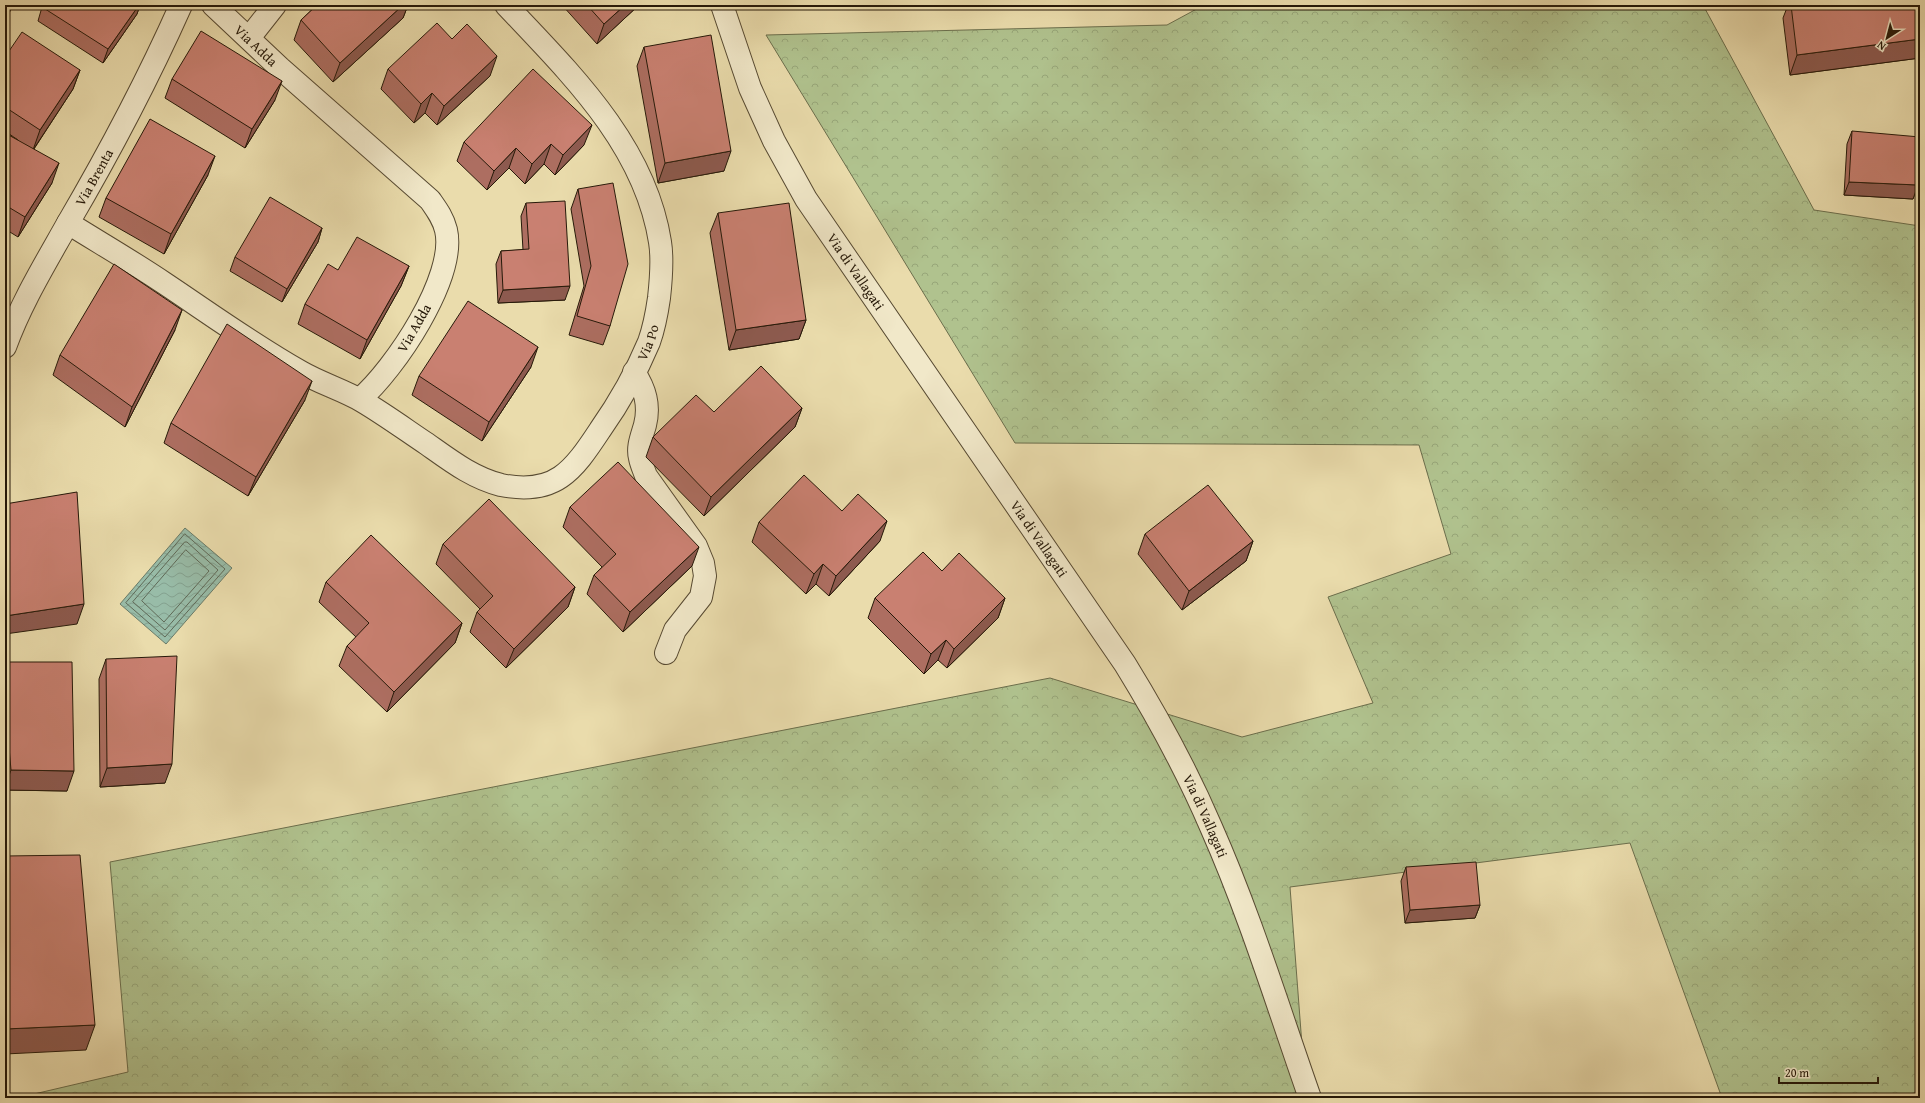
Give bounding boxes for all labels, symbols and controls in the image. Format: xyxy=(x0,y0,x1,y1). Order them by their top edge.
north arrow xyxy=(1867,18,1907,58)
street label: Via Adda xyxy=(230,20,282,71)
text: N xyxy=(1873,37,1889,55)
street label: Via Brenta xyxy=(70,145,118,209)
street label: Via di Vallagati xyxy=(822,229,889,314)
street label: Via Adda xyxy=(392,300,436,356)
street label: Via Po xyxy=(632,322,664,364)
street label: Via di Vallagati xyxy=(1006,496,1073,581)
street label: Via di Vallagati xyxy=(1178,771,1233,861)
scale bar xyxy=(1779,1059,1878,1085)
text: 20 m xyxy=(1785,1064,1809,1081)

